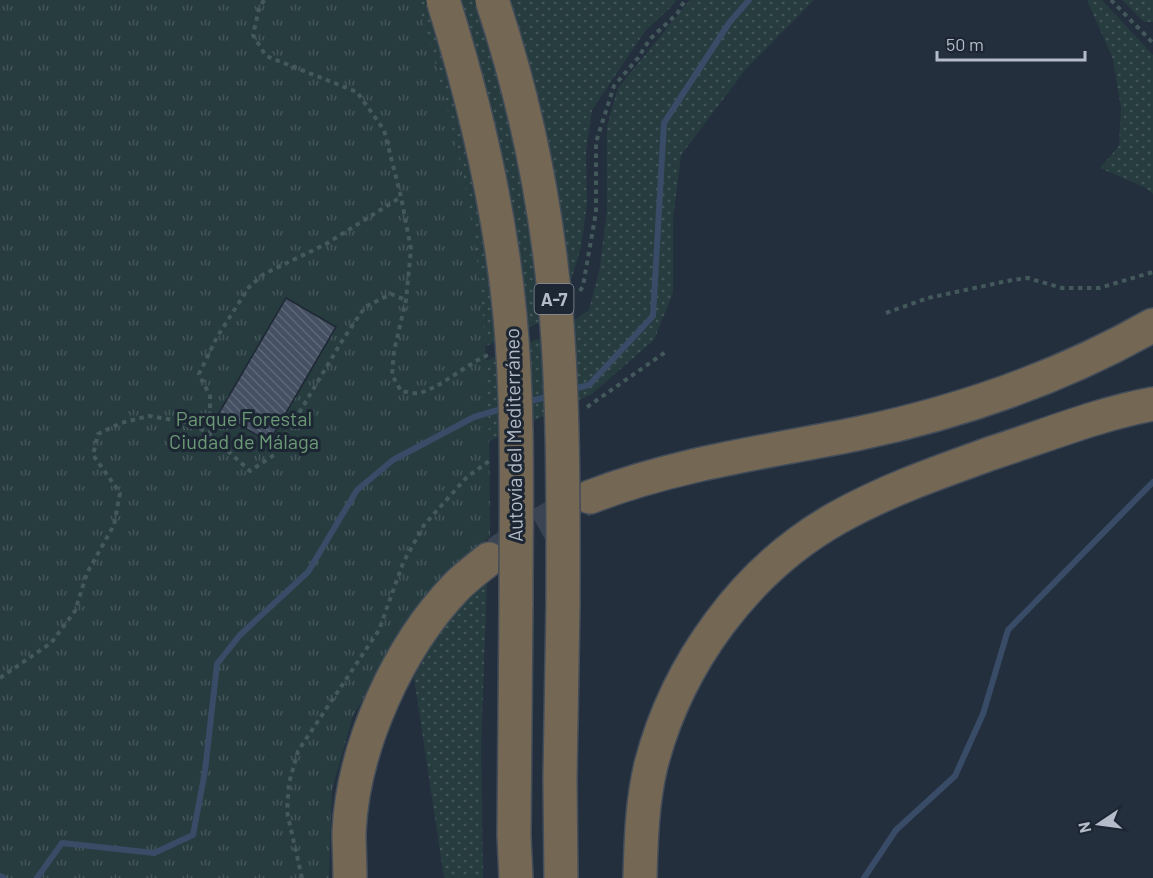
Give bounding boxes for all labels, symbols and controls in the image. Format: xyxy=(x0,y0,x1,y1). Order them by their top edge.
scale bar xyxy=(937,24,1086,62)
text: 50 m xyxy=(946,33,984,55)
road number: A-7 xyxy=(534,284,574,314)
street label: Autovía del Mediterráneo xyxy=(499,328,527,542)
park label: Parque Forestal Ciudad de Málaga xyxy=(169,406,319,453)
north arrow xyxy=(1069,794,1129,854)
text: N xyxy=(1073,820,1094,835)

